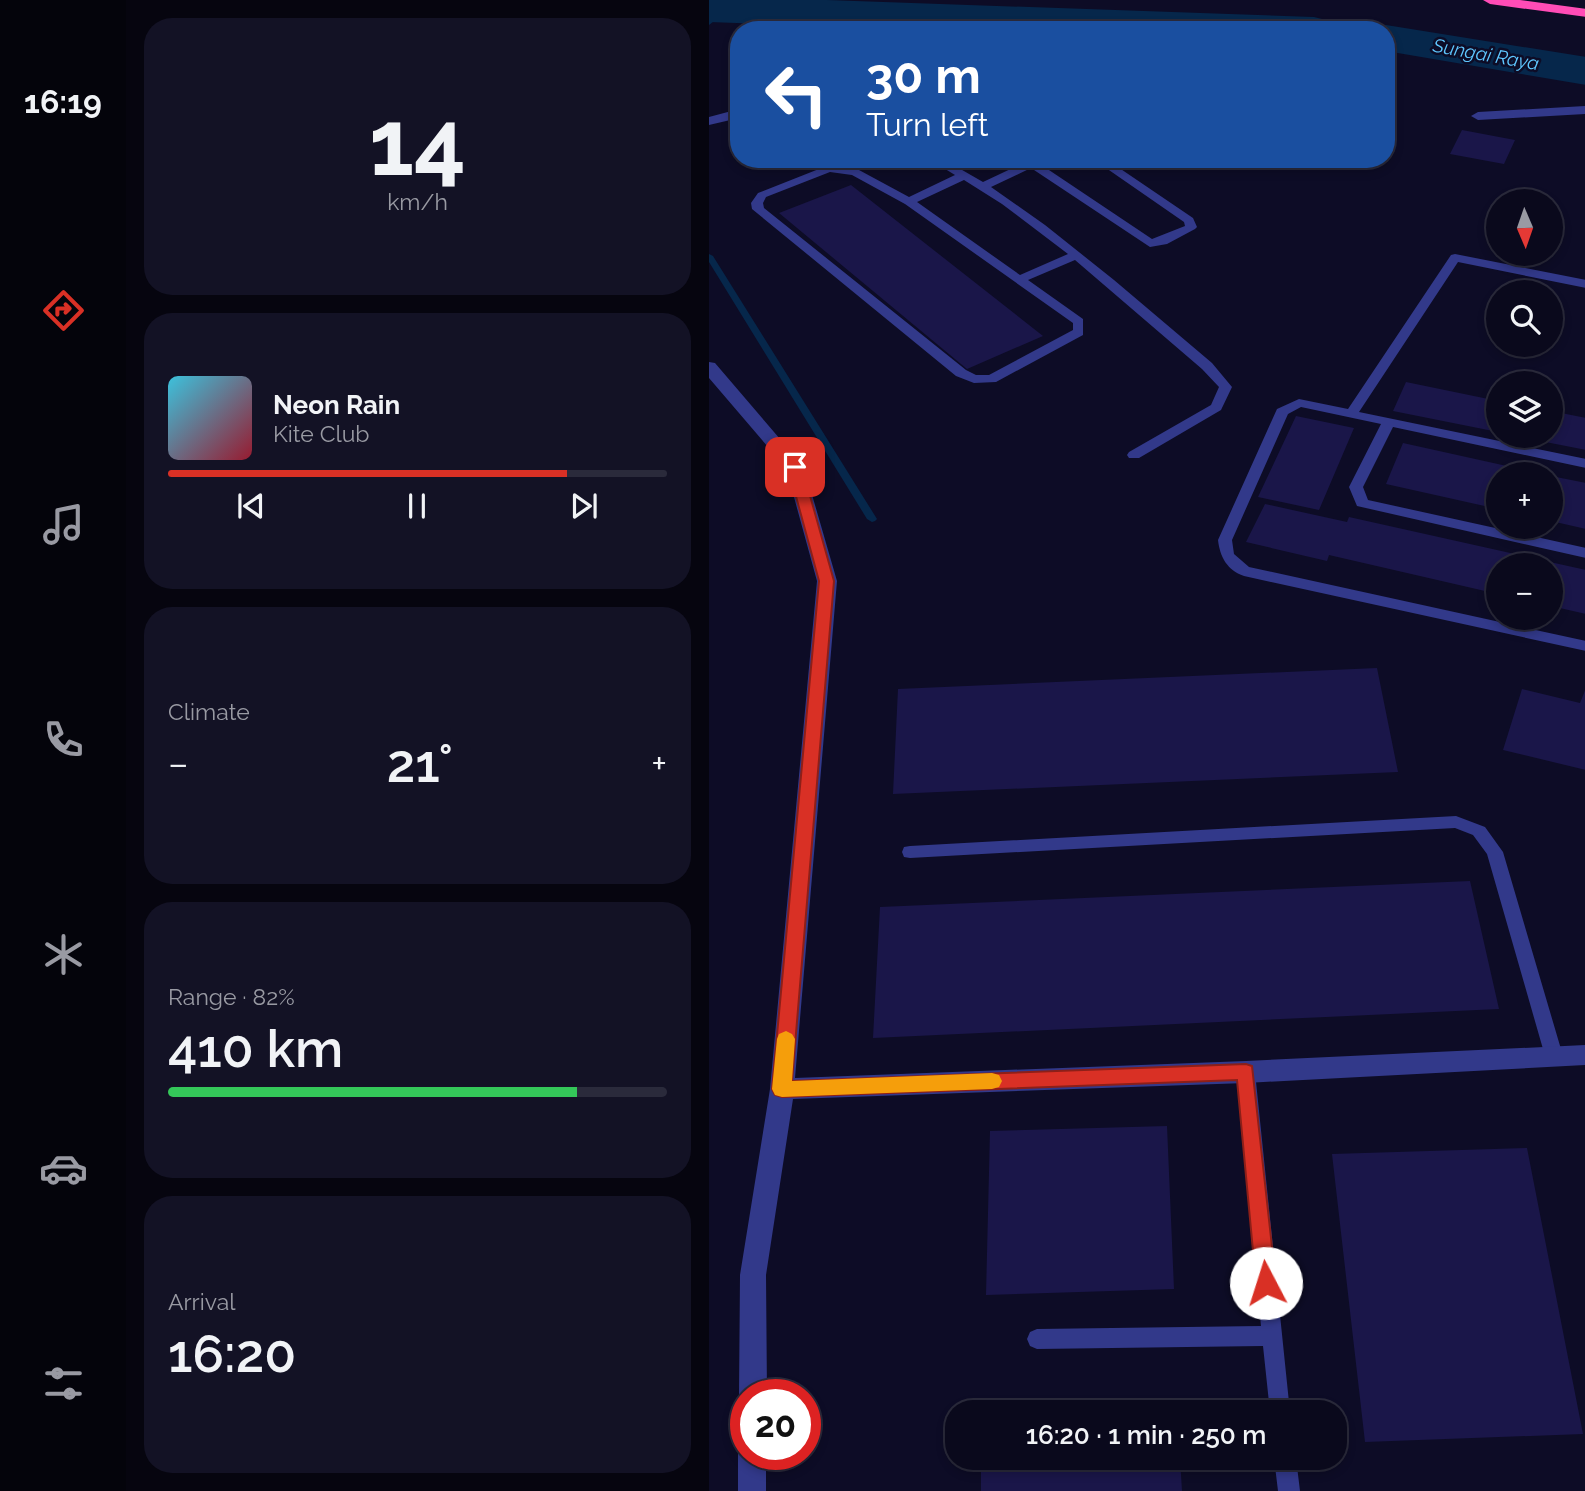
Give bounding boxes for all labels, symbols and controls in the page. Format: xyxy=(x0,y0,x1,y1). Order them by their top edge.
water label: Sungai Raya xyxy=(1430,34,1541,74)
text: 30 m xyxy=(866,47,981,104)
icon: left xyxy=(751,49,842,140)
text: 16:19 xyxy=(24,83,102,120)
text: 14 xyxy=(369,89,466,196)
text: Turn left xyxy=(866,106,988,143)
text: km/h xyxy=(387,188,448,215)
north arrow xyxy=(1486,189,1563,266)
map controls xyxy=(1486,189,1563,630)
button: search xyxy=(1486,280,1563,357)
icon: directions xyxy=(39,286,88,335)
button: layers xyxy=(1486,371,1563,448)
text: Neon Rain xyxy=(273,390,400,420)
text: Kite Club xyxy=(273,420,370,447)
pin xyxy=(765,437,825,497)
icon: arrive xyxy=(776,448,814,486)
button: + xyxy=(1486,462,1563,539)
icon: previous xyxy=(232,487,270,525)
icon: pause xyxy=(398,487,436,525)
icon: next xyxy=(565,487,603,525)
icon: music xyxy=(39,500,88,549)
button: − xyxy=(1486,553,1563,630)
text: Climate xyxy=(168,698,250,725)
icon: phone xyxy=(39,715,88,764)
text: 21° xyxy=(387,733,453,794)
text: − xyxy=(168,741,188,786)
text: + xyxy=(651,741,667,786)
icon: climate xyxy=(39,930,88,979)
text: Range · 82% xyxy=(168,983,295,1010)
text: 410 km xyxy=(168,1018,343,1079)
icon: car xyxy=(39,1144,88,1193)
position arrow xyxy=(1229,1246,1303,1320)
text: Arrival xyxy=(168,1288,235,1315)
text: 16:20 xyxy=(168,1323,296,1384)
icon: filters xyxy=(39,1359,88,1408)
speed limit sign: 20 xyxy=(730,1379,821,1470)
text: 16:20 · 1 min · 250 m xyxy=(1026,1420,1266,1450)

